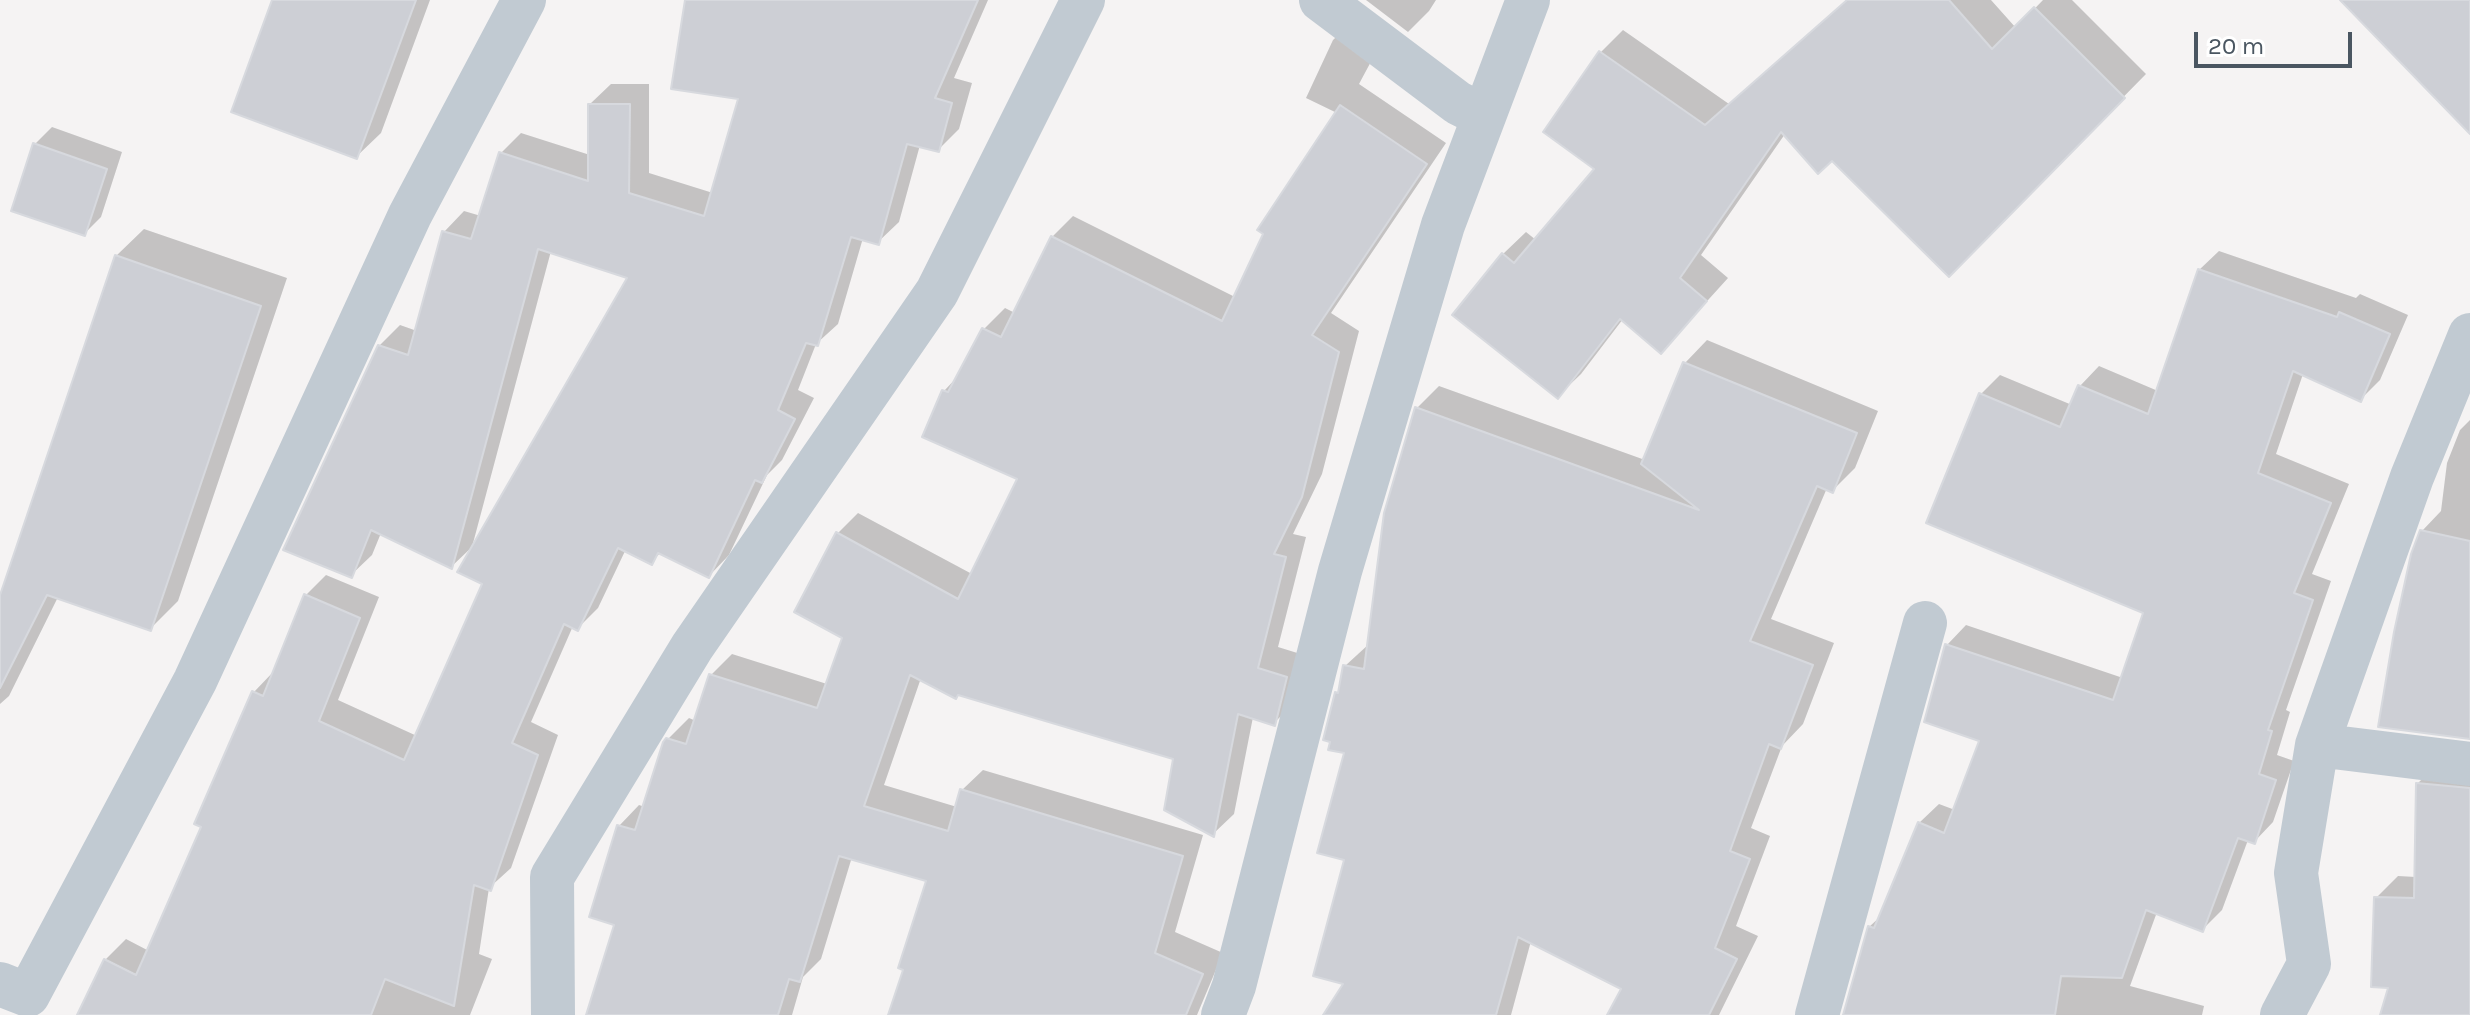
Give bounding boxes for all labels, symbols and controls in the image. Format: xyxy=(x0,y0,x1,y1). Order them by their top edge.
scale bar xyxy=(2198,16,2356,66)
text: 20 m xyxy=(2208,32,2264,60)

